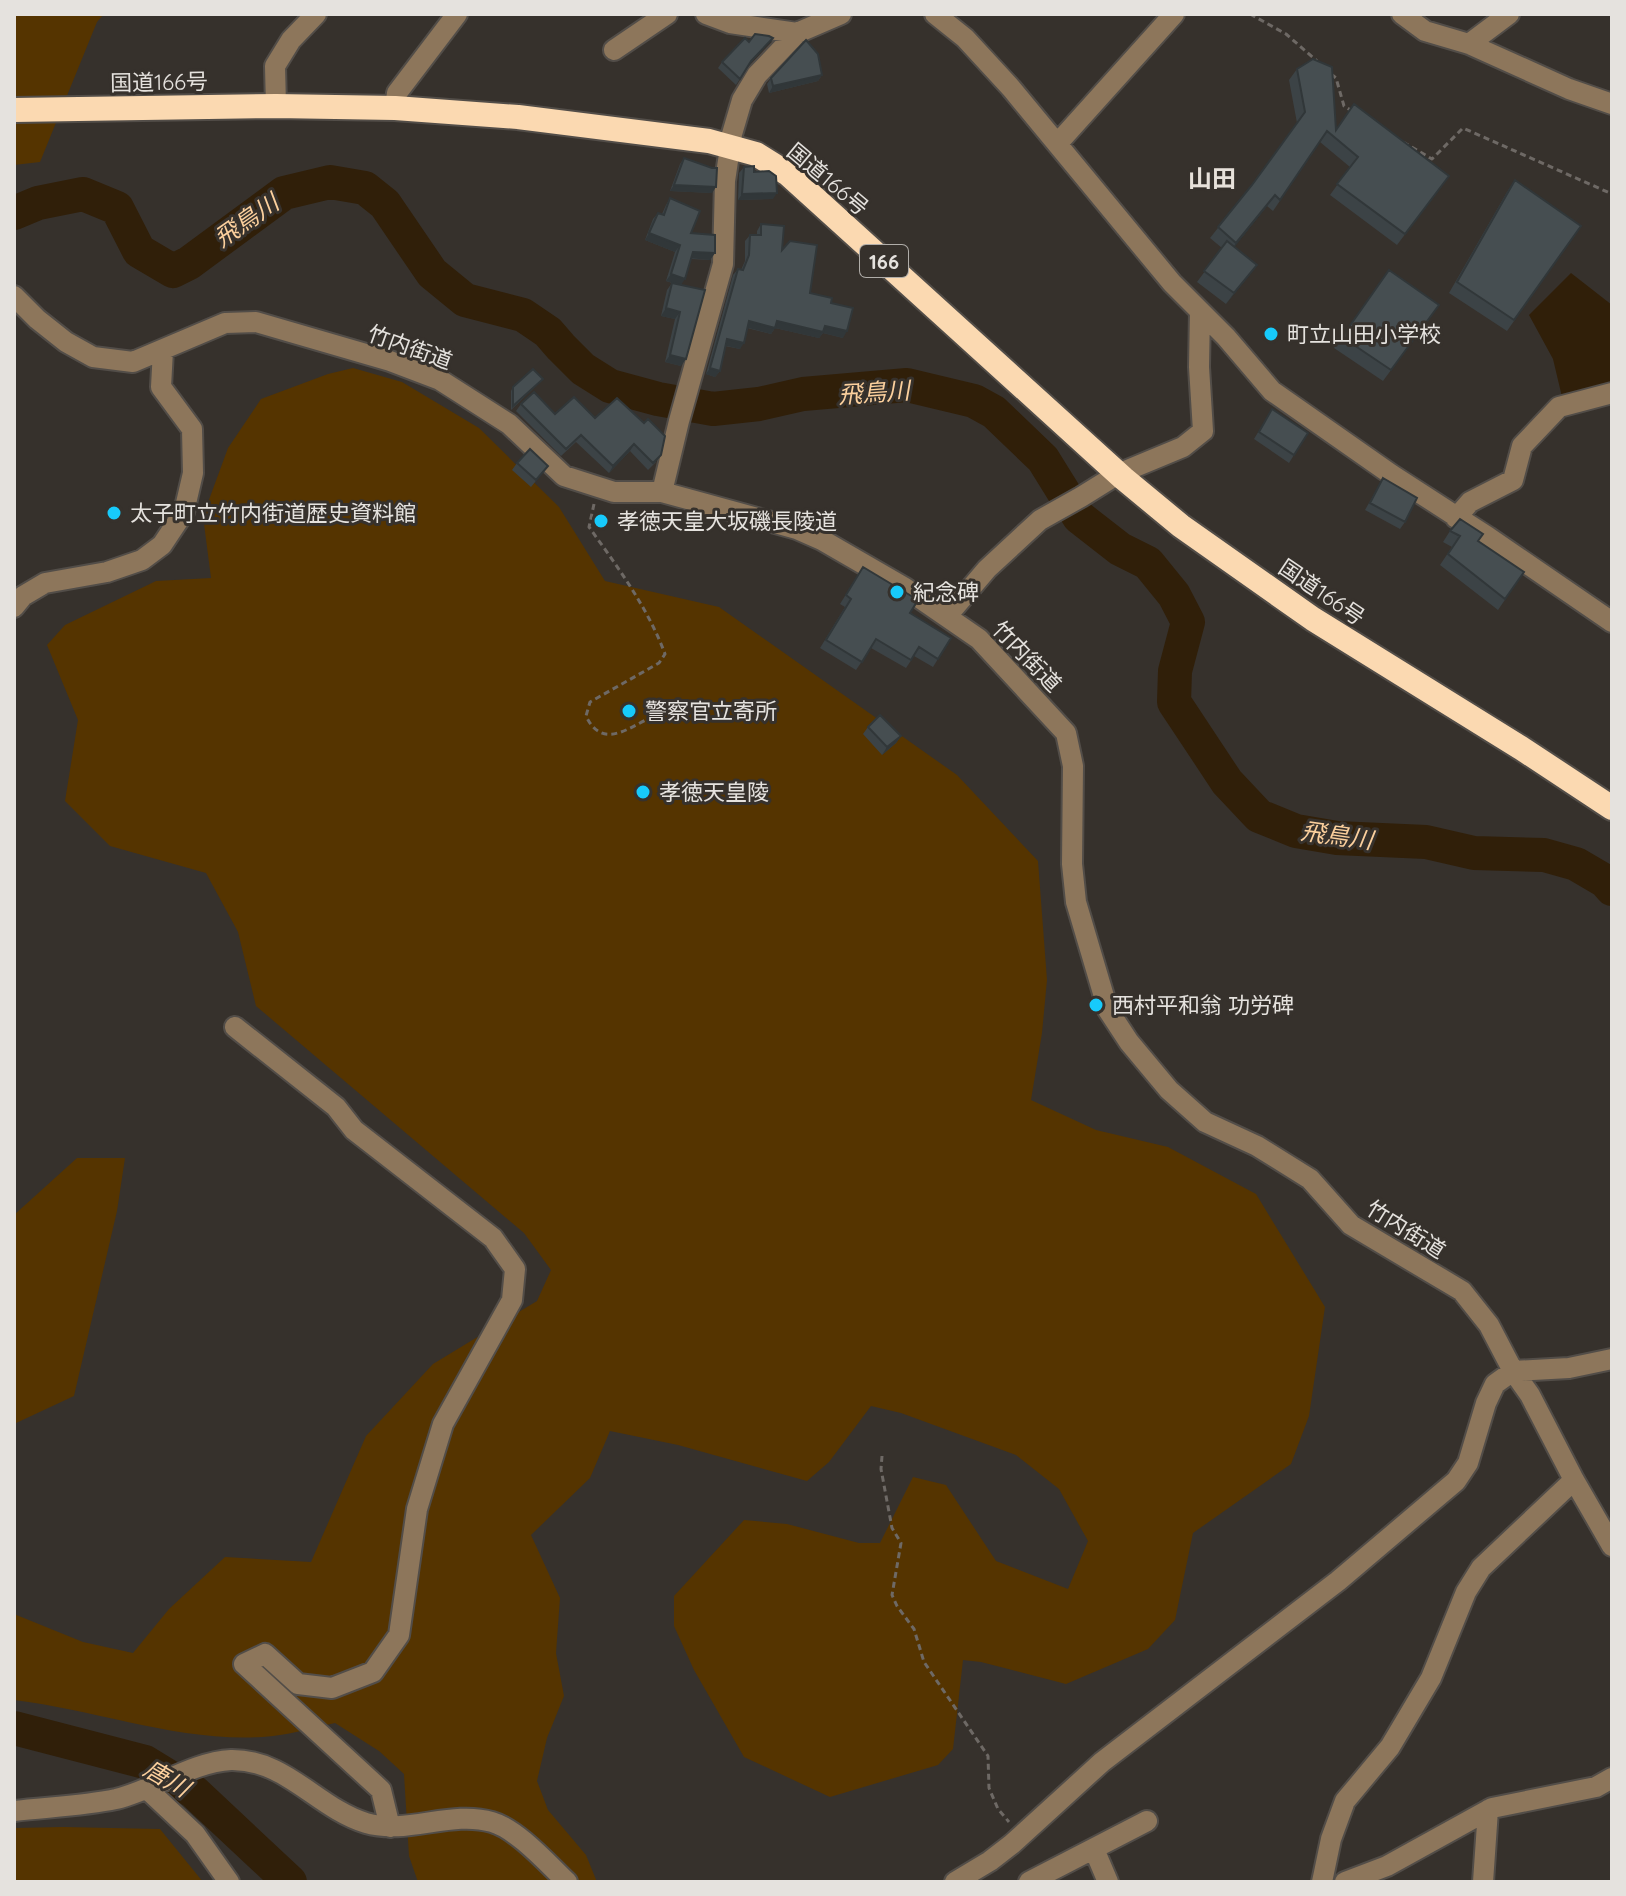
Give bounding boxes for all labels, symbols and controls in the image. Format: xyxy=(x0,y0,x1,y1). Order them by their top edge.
street label: 国道166号 xyxy=(110,67,208,97)
street label: 国道166号 xyxy=(782,137,874,221)
district label: 山田 xyxy=(1188,163,1236,193)
water label: 飛鳥川 xyxy=(208,185,287,253)
road number: 166 xyxy=(860,245,908,277)
street label: 竹内街道 xyxy=(364,319,456,375)
place label: 町立山田小学校 xyxy=(1287,320,1441,348)
marker: 町立山田小学校 xyxy=(1262,325,1280,343)
water label: 飛鳥川 xyxy=(837,374,914,409)
place label: 太子町立竹内街道歴史資料館 xyxy=(130,499,416,527)
marker: 太子町立竹内街道歴史資料館 xyxy=(105,504,123,522)
place label: 孝徳天皇大坂磯長陵道 xyxy=(617,507,837,535)
marker: 孝徳天皇大坂磯長陵道 xyxy=(592,512,610,530)
street label: 国道166号 xyxy=(1274,553,1370,631)
place label: 紀念碑 xyxy=(913,578,979,606)
marker: 紀念碑 xyxy=(888,583,906,601)
street label: 竹内街道 xyxy=(986,615,1068,697)
place label: 警察官立寄所 xyxy=(645,697,777,725)
marker: 警察官立寄所 xyxy=(620,702,638,720)
place label: 孝徳天皇陵 xyxy=(659,778,769,806)
marker: 孝徳天皇陵 xyxy=(634,783,652,801)
water label: 飛鳥川 xyxy=(1299,815,1378,855)
place label: 西村平和翁 功労碑 xyxy=(1112,991,1294,1019)
marker: 西村平和翁 功労碑 xyxy=(1087,996,1105,1014)
street label: 竹内街道 xyxy=(1361,1194,1451,1264)
water label: 唐川 xyxy=(139,1753,198,1804)

